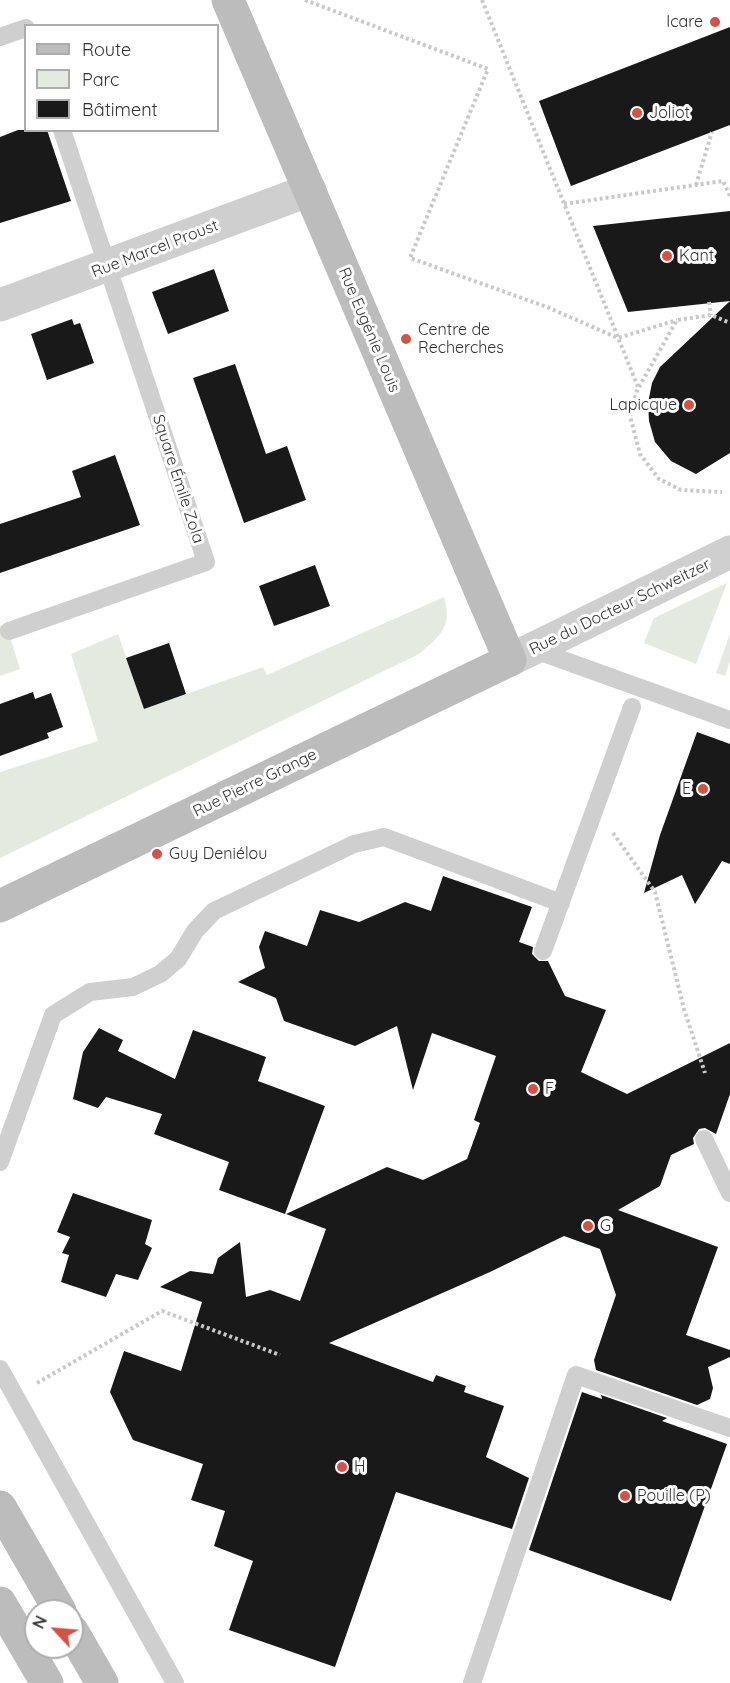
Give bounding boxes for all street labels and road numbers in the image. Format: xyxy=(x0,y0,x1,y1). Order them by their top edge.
street label: Rue Marcel Proust xyxy=(89,216,221,282)
street label: Rue Eugénie Louis xyxy=(334,265,404,395)
street label: Square Émile Zola xyxy=(148,412,208,546)
street label: Rue du Docteur Schweitzer xyxy=(526,555,714,659)
street label: Rue Pierre Grange xyxy=(190,745,320,821)

